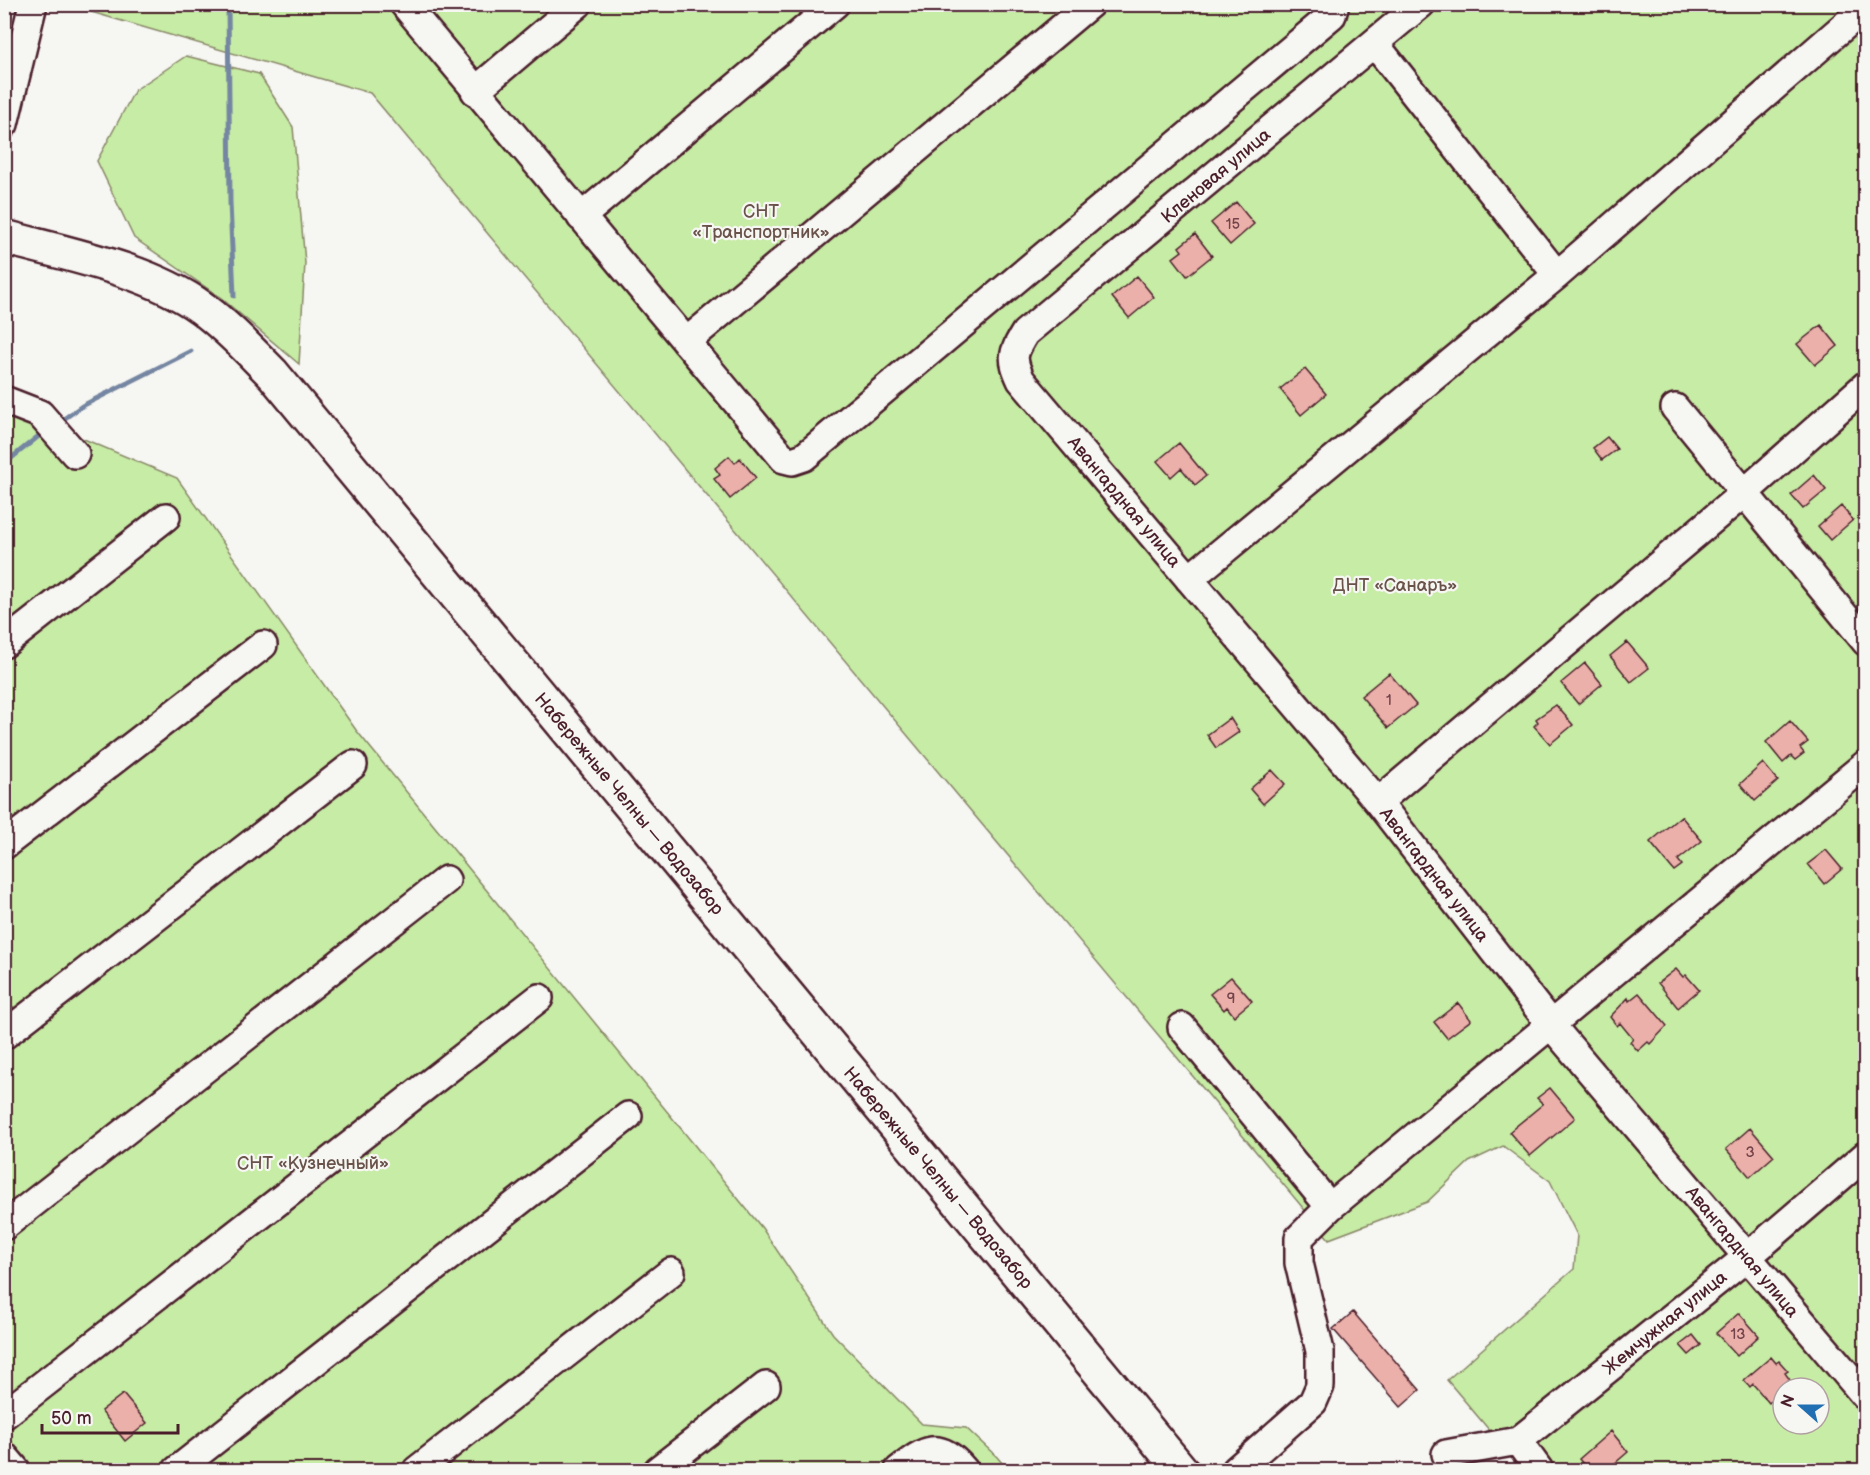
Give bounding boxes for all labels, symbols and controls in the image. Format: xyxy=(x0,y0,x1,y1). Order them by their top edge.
street label: Кленовая улица xyxy=(1157,124,1275,228)
park label: СНТ «Транспортник» xyxy=(692,201,830,243)
house number: 15 xyxy=(1226,215,1240,234)
street label: Авангардная улица xyxy=(1062,431,1185,572)
park label: ДНТ «Санаръ» xyxy=(1333,575,1457,596)
street label: Набережные Челны — Водозабор xyxy=(530,689,728,919)
house number: 1 xyxy=(1386,691,1392,710)
street label: Авангардная улица xyxy=(1374,803,1493,947)
house number: 9 xyxy=(1227,989,1235,1008)
street label: Набережные Челны — Водозабор xyxy=(839,1063,1037,1293)
house number: 3 xyxy=(1745,1143,1755,1162)
park label: СНТ «Кузнечный» xyxy=(237,1153,389,1174)
street label: Авангардная улица xyxy=(1680,1181,1803,1322)
street label: Жемчужная улица xyxy=(1599,1266,1731,1379)
house number: 13 xyxy=(1730,1325,1746,1344)
north arrow xyxy=(1771,1376,1831,1436)
text: N xyxy=(1777,1392,1799,1410)
scale bar xyxy=(42,1397,178,1435)
text: 50 m xyxy=(51,1408,92,1429)

